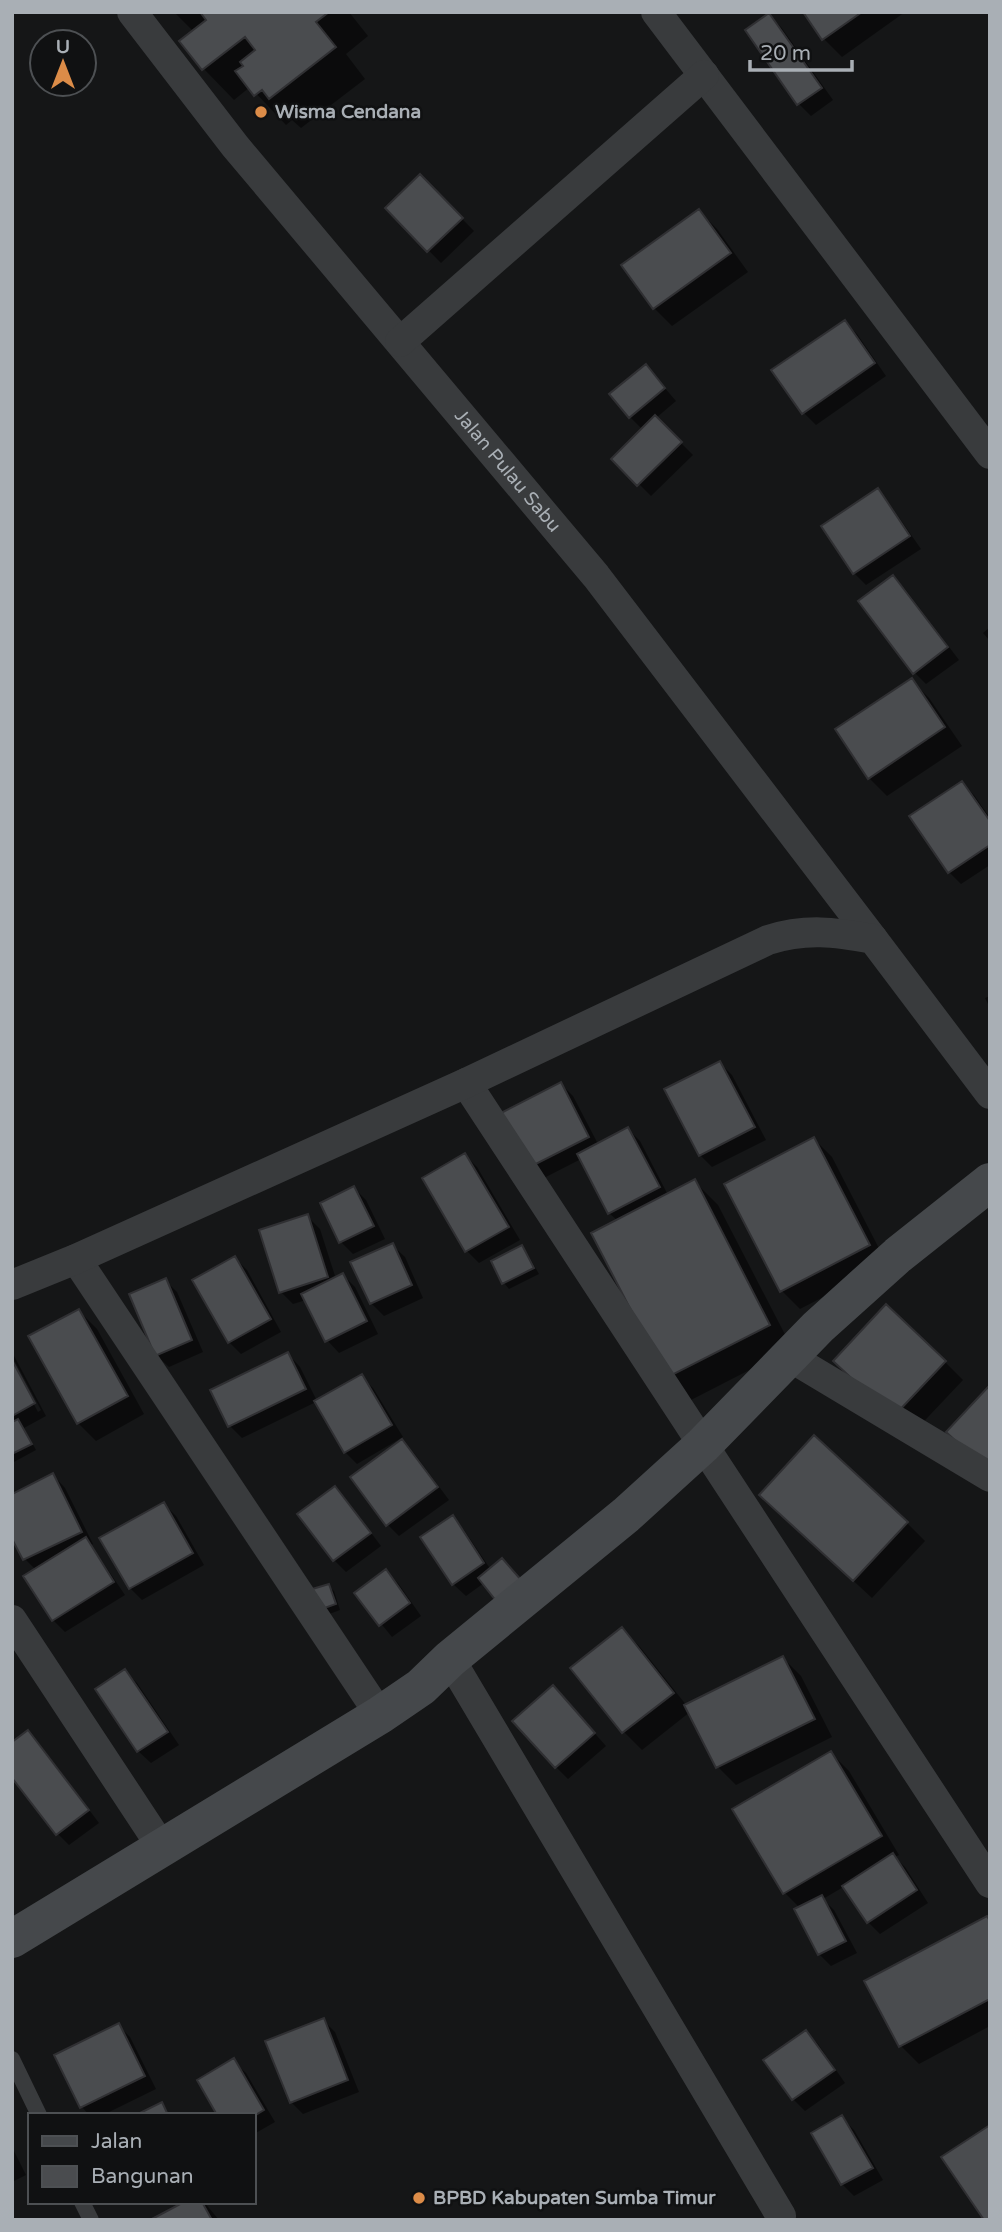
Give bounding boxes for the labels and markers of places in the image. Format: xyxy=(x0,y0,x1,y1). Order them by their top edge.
place label: Wisma Cendana xyxy=(275,101,421,123)
marker: Wisma Cendana xyxy=(253,104,269,120)
place label: BPBD Kabupaten Sumba Timur xyxy=(433,2187,716,2210)
marker: BPBD Kabupaten Sumba Timur xyxy=(411,2190,427,2206)

